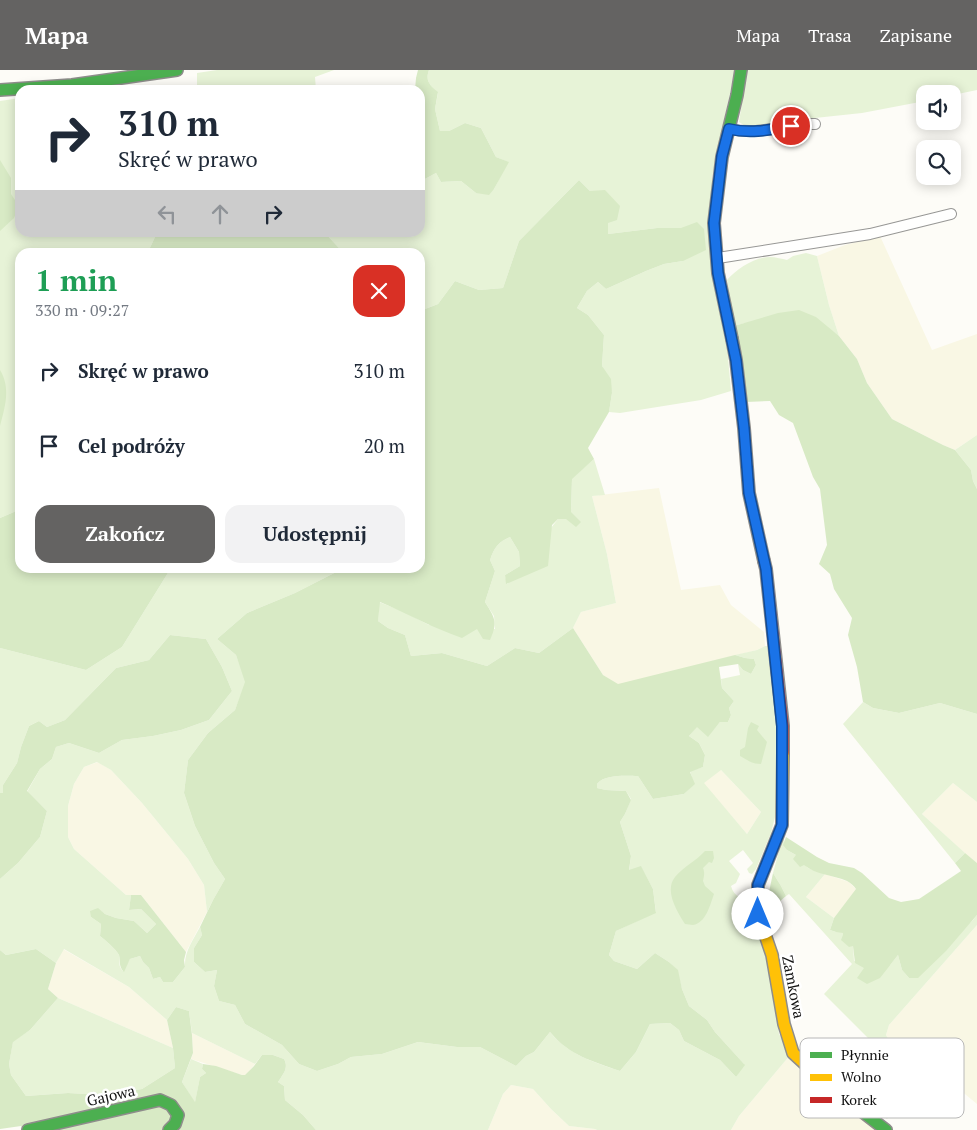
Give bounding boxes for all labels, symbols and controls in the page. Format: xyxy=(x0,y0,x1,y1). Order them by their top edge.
text: Mapa xyxy=(25,19,89,51)
text: Mapa xyxy=(736,23,780,47)
text: Trasa xyxy=(808,23,852,47)
text: Zapisane xyxy=(880,23,952,47)
map controls xyxy=(916,85,961,185)
button: sound xyxy=(916,85,961,130)
text: 310 m xyxy=(118,100,219,146)
icon: right xyxy=(35,105,100,170)
pin xyxy=(770,105,812,147)
icon: arrive xyxy=(777,112,805,140)
button: search xyxy=(916,140,961,185)
text: Skręć w prawo xyxy=(118,144,258,173)
icon: left xyxy=(153,200,181,228)
icon: ahead xyxy=(206,200,234,228)
icon: right xyxy=(259,200,287,228)
text: 1 min xyxy=(35,260,117,300)
button: close xyxy=(353,265,405,317)
text: 330 m · 09:27 xyxy=(35,299,129,321)
icon: right xyxy=(35,357,63,385)
text: Skręć w prawo xyxy=(78,358,209,383)
text: 310 m xyxy=(354,358,405,383)
icon: arrive xyxy=(35,432,63,460)
text: Cel podróży xyxy=(78,433,185,458)
text: 20 m xyxy=(364,433,405,458)
button: Zakończ xyxy=(35,505,215,563)
button: Udostępnij xyxy=(225,505,405,563)
position arrow xyxy=(731,887,783,939)
street label: Zamkowa xyxy=(778,954,810,1020)
legend xyxy=(800,1038,964,1118)
text: Płynnie xyxy=(841,1045,889,1064)
text: Wolno xyxy=(841,1067,881,1086)
street label: Gajowa xyxy=(85,1080,137,1110)
text: Korek xyxy=(841,1090,878,1109)

